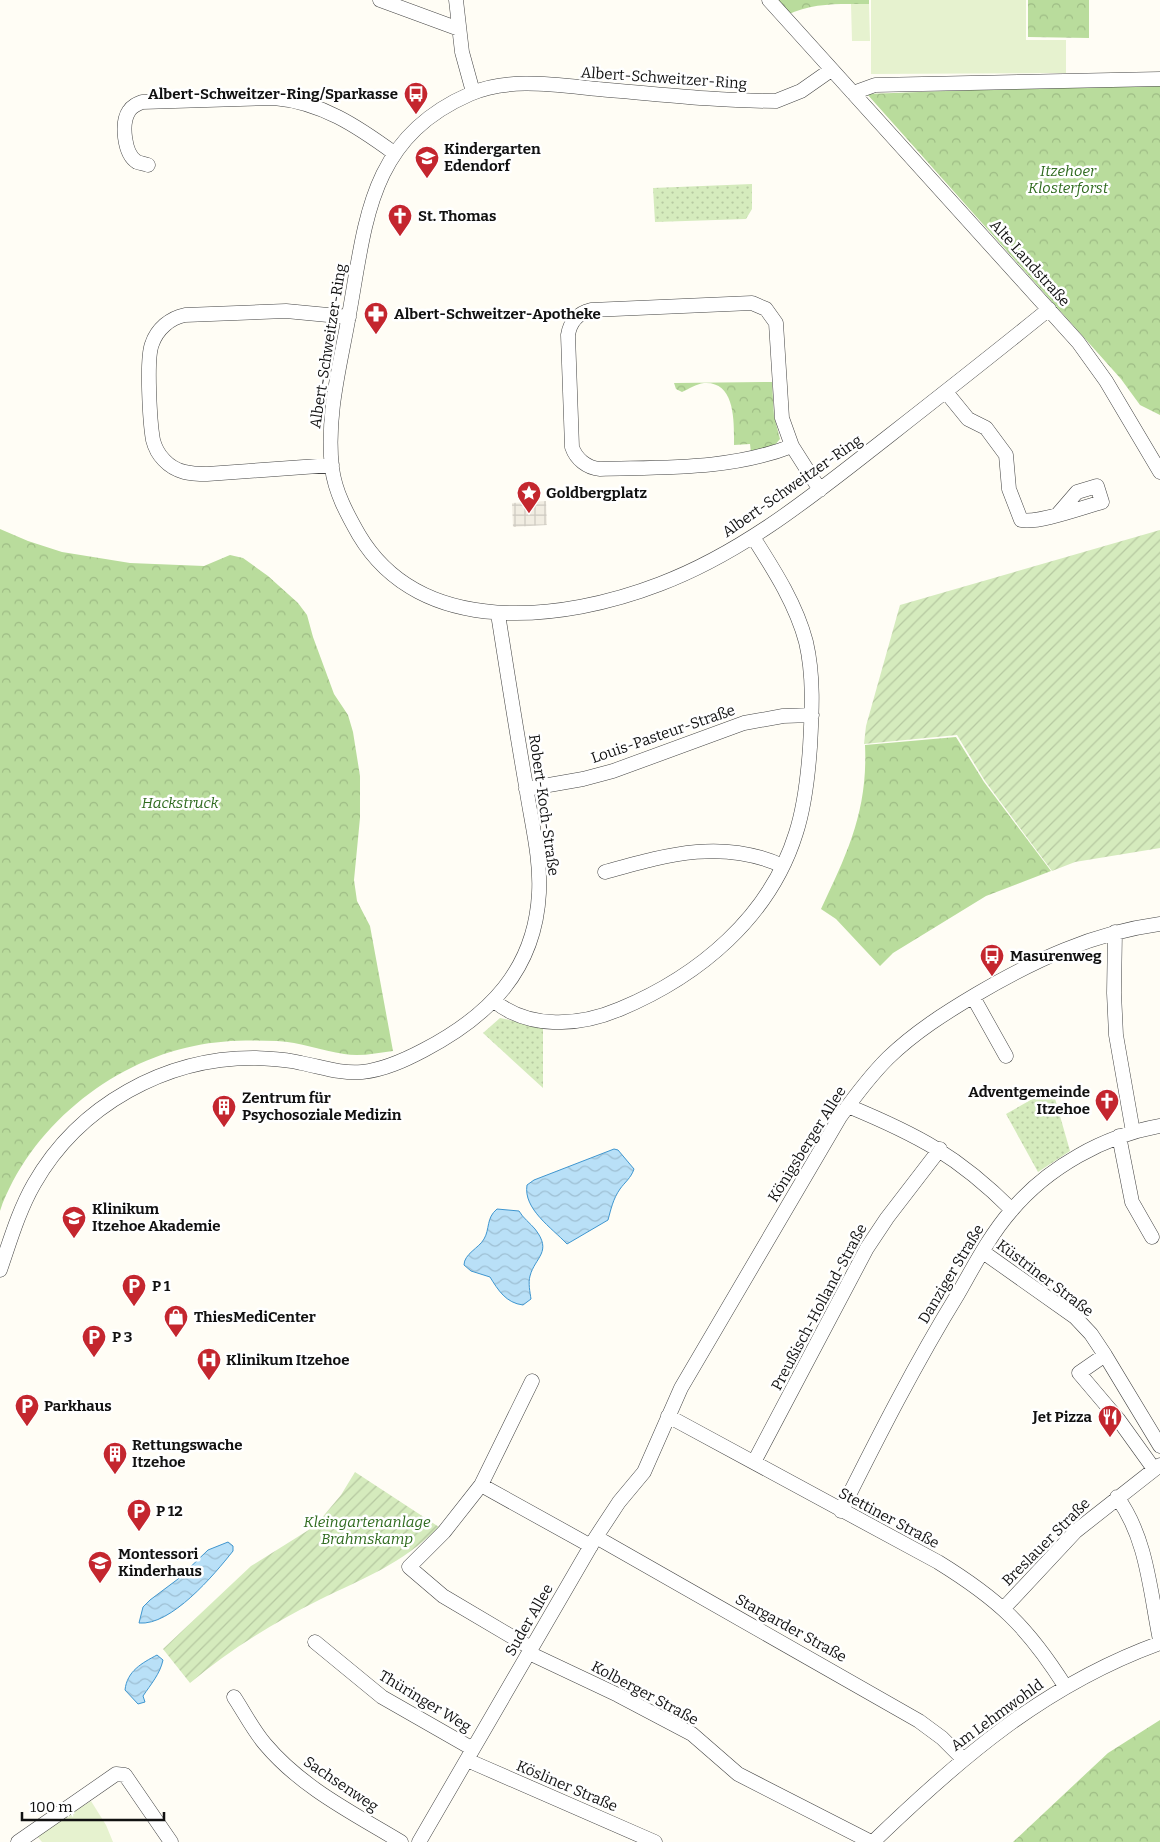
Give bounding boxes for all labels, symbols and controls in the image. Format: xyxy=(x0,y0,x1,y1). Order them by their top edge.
street label: Albert-Schweitzer-Ring xyxy=(580,63,748,93)
bus stop icon: Albert-Schweitzer-Ring/Sparkasse xyxy=(403,81,429,115)
place label: Albert-Schweitzer-Ring/Sparkasse xyxy=(148,85,398,103)
place label: Kindergarten Edendorf xyxy=(444,140,541,175)
school or university icon: Kindergarten Edendorf xyxy=(414,145,440,179)
park label: Itzehoer Klosterforst xyxy=(1028,162,1109,197)
church icon: St. Thomas xyxy=(387,203,413,237)
place label: St. Thomas xyxy=(418,207,496,225)
street label: Alte Landstraße xyxy=(986,216,1074,310)
street label: Albert-Schweitzer-Ring xyxy=(306,262,350,430)
pharmacy icon: Albert-Schweitzer-Apotheke xyxy=(363,301,389,335)
place label: Albert-Schweitzer-Apotheke xyxy=(394,305,601,323)
street label: Albert-Schweitzer-Ring xyxy=(719,431,865,541)
place icon: Goldbergplatz xyxy=(516,480,542,514)
place label: Goldbergplatz xyxy=(546,484,648,502)
street label: Louis-Pasteur-Straße xyxy=(589,701,737,767)
street label: Robert-Koch-Straße xyxy=(525,733,563,877)
park label: Hackstruck xyxy=(141,794,219,812)
bus stop icon: Masurenweg xyxy=(979,943,1005,977)
place label: Masurenweg xyxy=(1010,947,1102,965)
street label: Königsberger Allee xyxy=(764,1083,850,1205)
place label: Adventgemeinde Itzehoe xyxy=(968,1083,1090,1118)
church icon: Adventgemeinde Itzehoe xyxy=(1094,1088,1120,1122)
place label: Zentrum für Psychosoziale Medizin xyxy=(242,1089,402,1124)
building icon: Zentrum für Psychosoziale Medizin xyxy=(211,1094,237,1128)
place label: Klinikum Itzehoe Akademie xyxy=(92,1200,221,1235)
school or university icon: Klinikum Itzehoe Akademie xyxy=(61,1205,87,1239)
street label: Preußisch-Holland-Straße xyxy=(767,1221,871,1393)
street label: Danziger Straße xyxy=(914,1221,988,1327)
street label: Küstriner Straße xyxy=(993,1236,1097,1320)
parking icon: P 1 xyxy=(121,1273,147,1307)
place label: P 1 xyxy=(152,1277,171,1295)
shop icon: ThiesMediCenter xyxy=(163,1304,189,1338)
place label: ThiesMediCenter xyxy=(194,1308,316,1326)
parking icon: P 3 xyxy=(81,1324,107,1358)
place label: P 3 xyxy=(112,1328,133,1346)
hospital icon: Klinikum Itzehoe xyxy=(196,1347,222,1381)
place label: Klinikum Itzehoe xyxy=(226,1351,349,1369)
parking icon: Parkhaus xyxy=(14,1393,40,1427)
place label: Parkhaus xyxy=(44,1397,112,1415)
restaurant icon: Jet Pizza xyxy=(1097,1404,1123,1438)
place label: Jet Pizza xyxy=(1032,1408,1093,1426)
place label: Rettungswache Itzehoe xyxy=(132,1436,243,1471)
building icon: Rettungswache Itzehoe xyxy=(102,1441,128,1475)
street label: Stettiner Straße xyxy=(836,1484,942,1552)
street label: Breslauer Straße xyxy=(998,1494,1094,1590)
parking icon: P 12 xyxy=(126,1498,152,1532)
place label: P 12 xyxy=(156,1502,183,1520)
park label: Kleingartenanlage Brahmskamp xyxy=(303,1513,431,1548)
place label: Montessori Kinderhaus xyxy=(118,1545,202,1580)
school or university icon: Montessori Kinderhaus xyxy=(87,1550,113,1584)
street label: Suder Allee xyxy=(501,1581,557,1659)
street label: Stargarder Straße xyxy=(732,1590,850,1666)
street label: Kolberger Straße xyxy=(588,1657,702,1729)
street label: Thüringer Weg xyxy=(376,1666,474,1736)
street label: Am Lehmwohld xyxy=(947,1675,1047,1755)
street label: Sachsenweg xyxy=(300,1752,382,1816)
street label: Kösliner Straße xyxy=(514,1757,620,1815)
scale bar xyxy=(22,1790,165,1822)
text: 100 m xyxy=(30,1798,73,1816)

